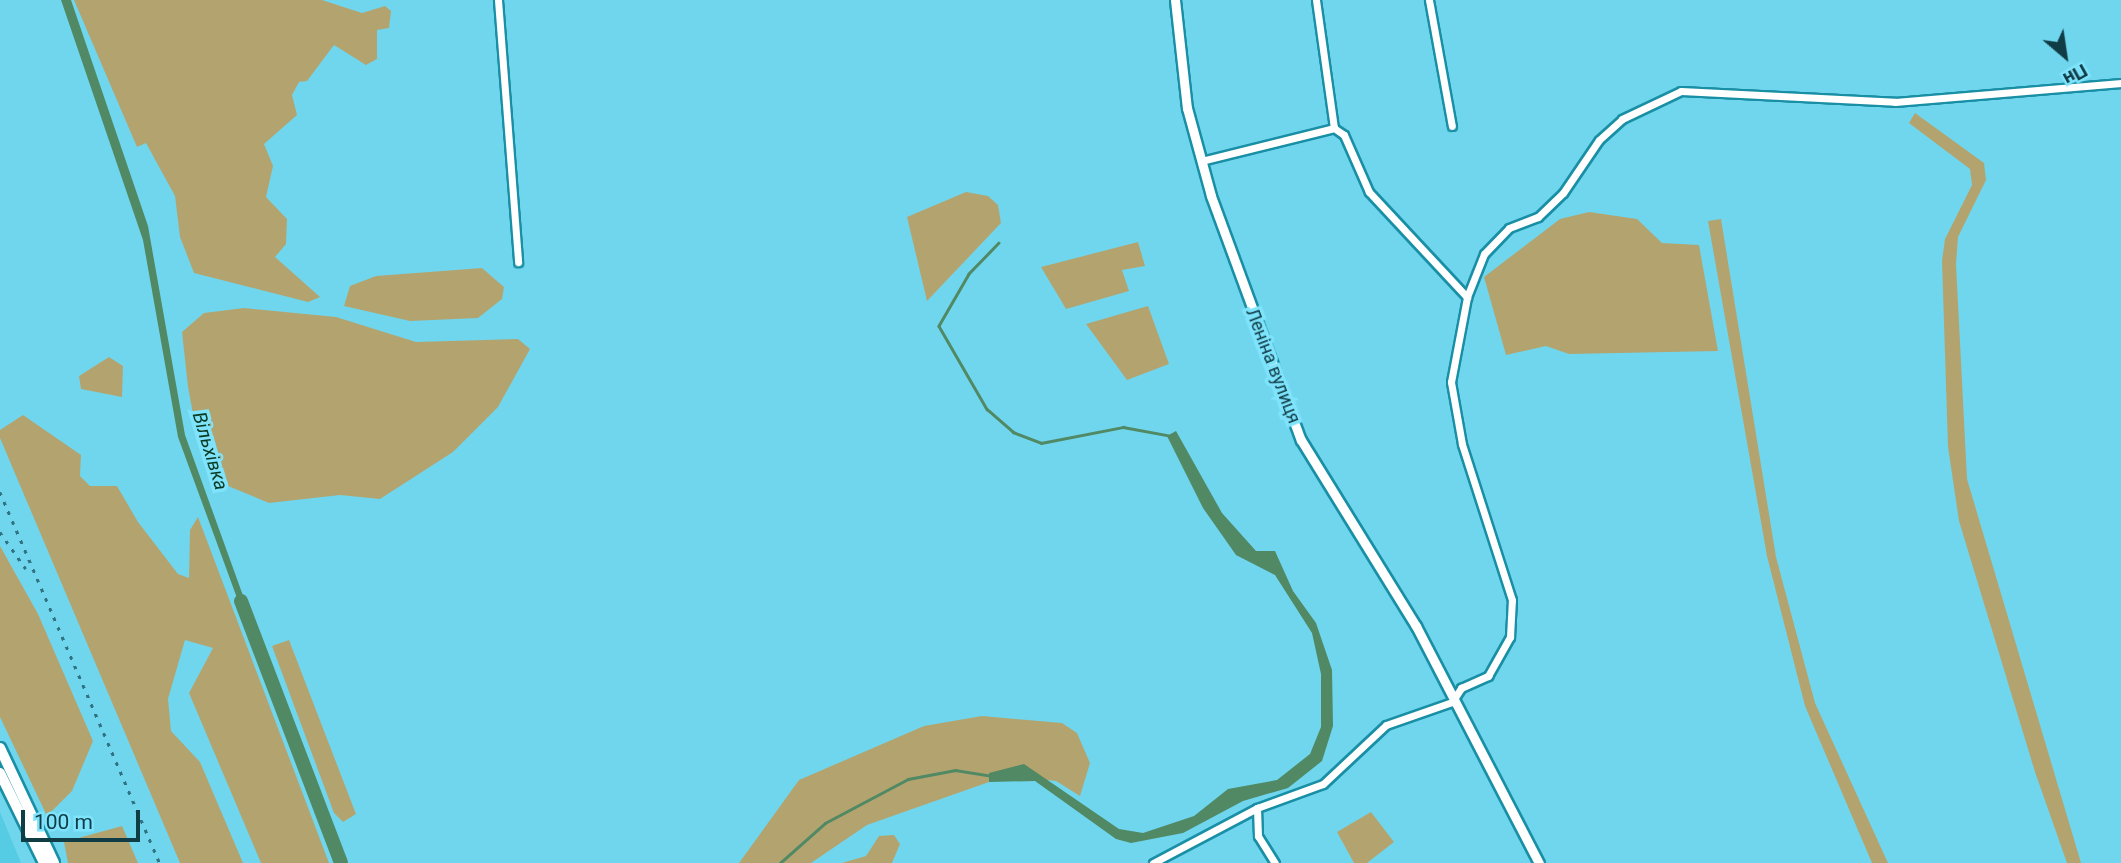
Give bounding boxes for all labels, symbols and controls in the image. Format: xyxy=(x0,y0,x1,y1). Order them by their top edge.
north arrow xyxy=(2030,21,2100,91)
text: Пн xyxy=(2059,59,2092,91)
street label: Леніна вулиця xyxy=(1241,305,1305,427)
water label: Вільхівка xyxy=(187,409,233,493)
scale bar xyxy=(24,796,144,840)
text: 100 m xyxy=(34,810,93,834)

